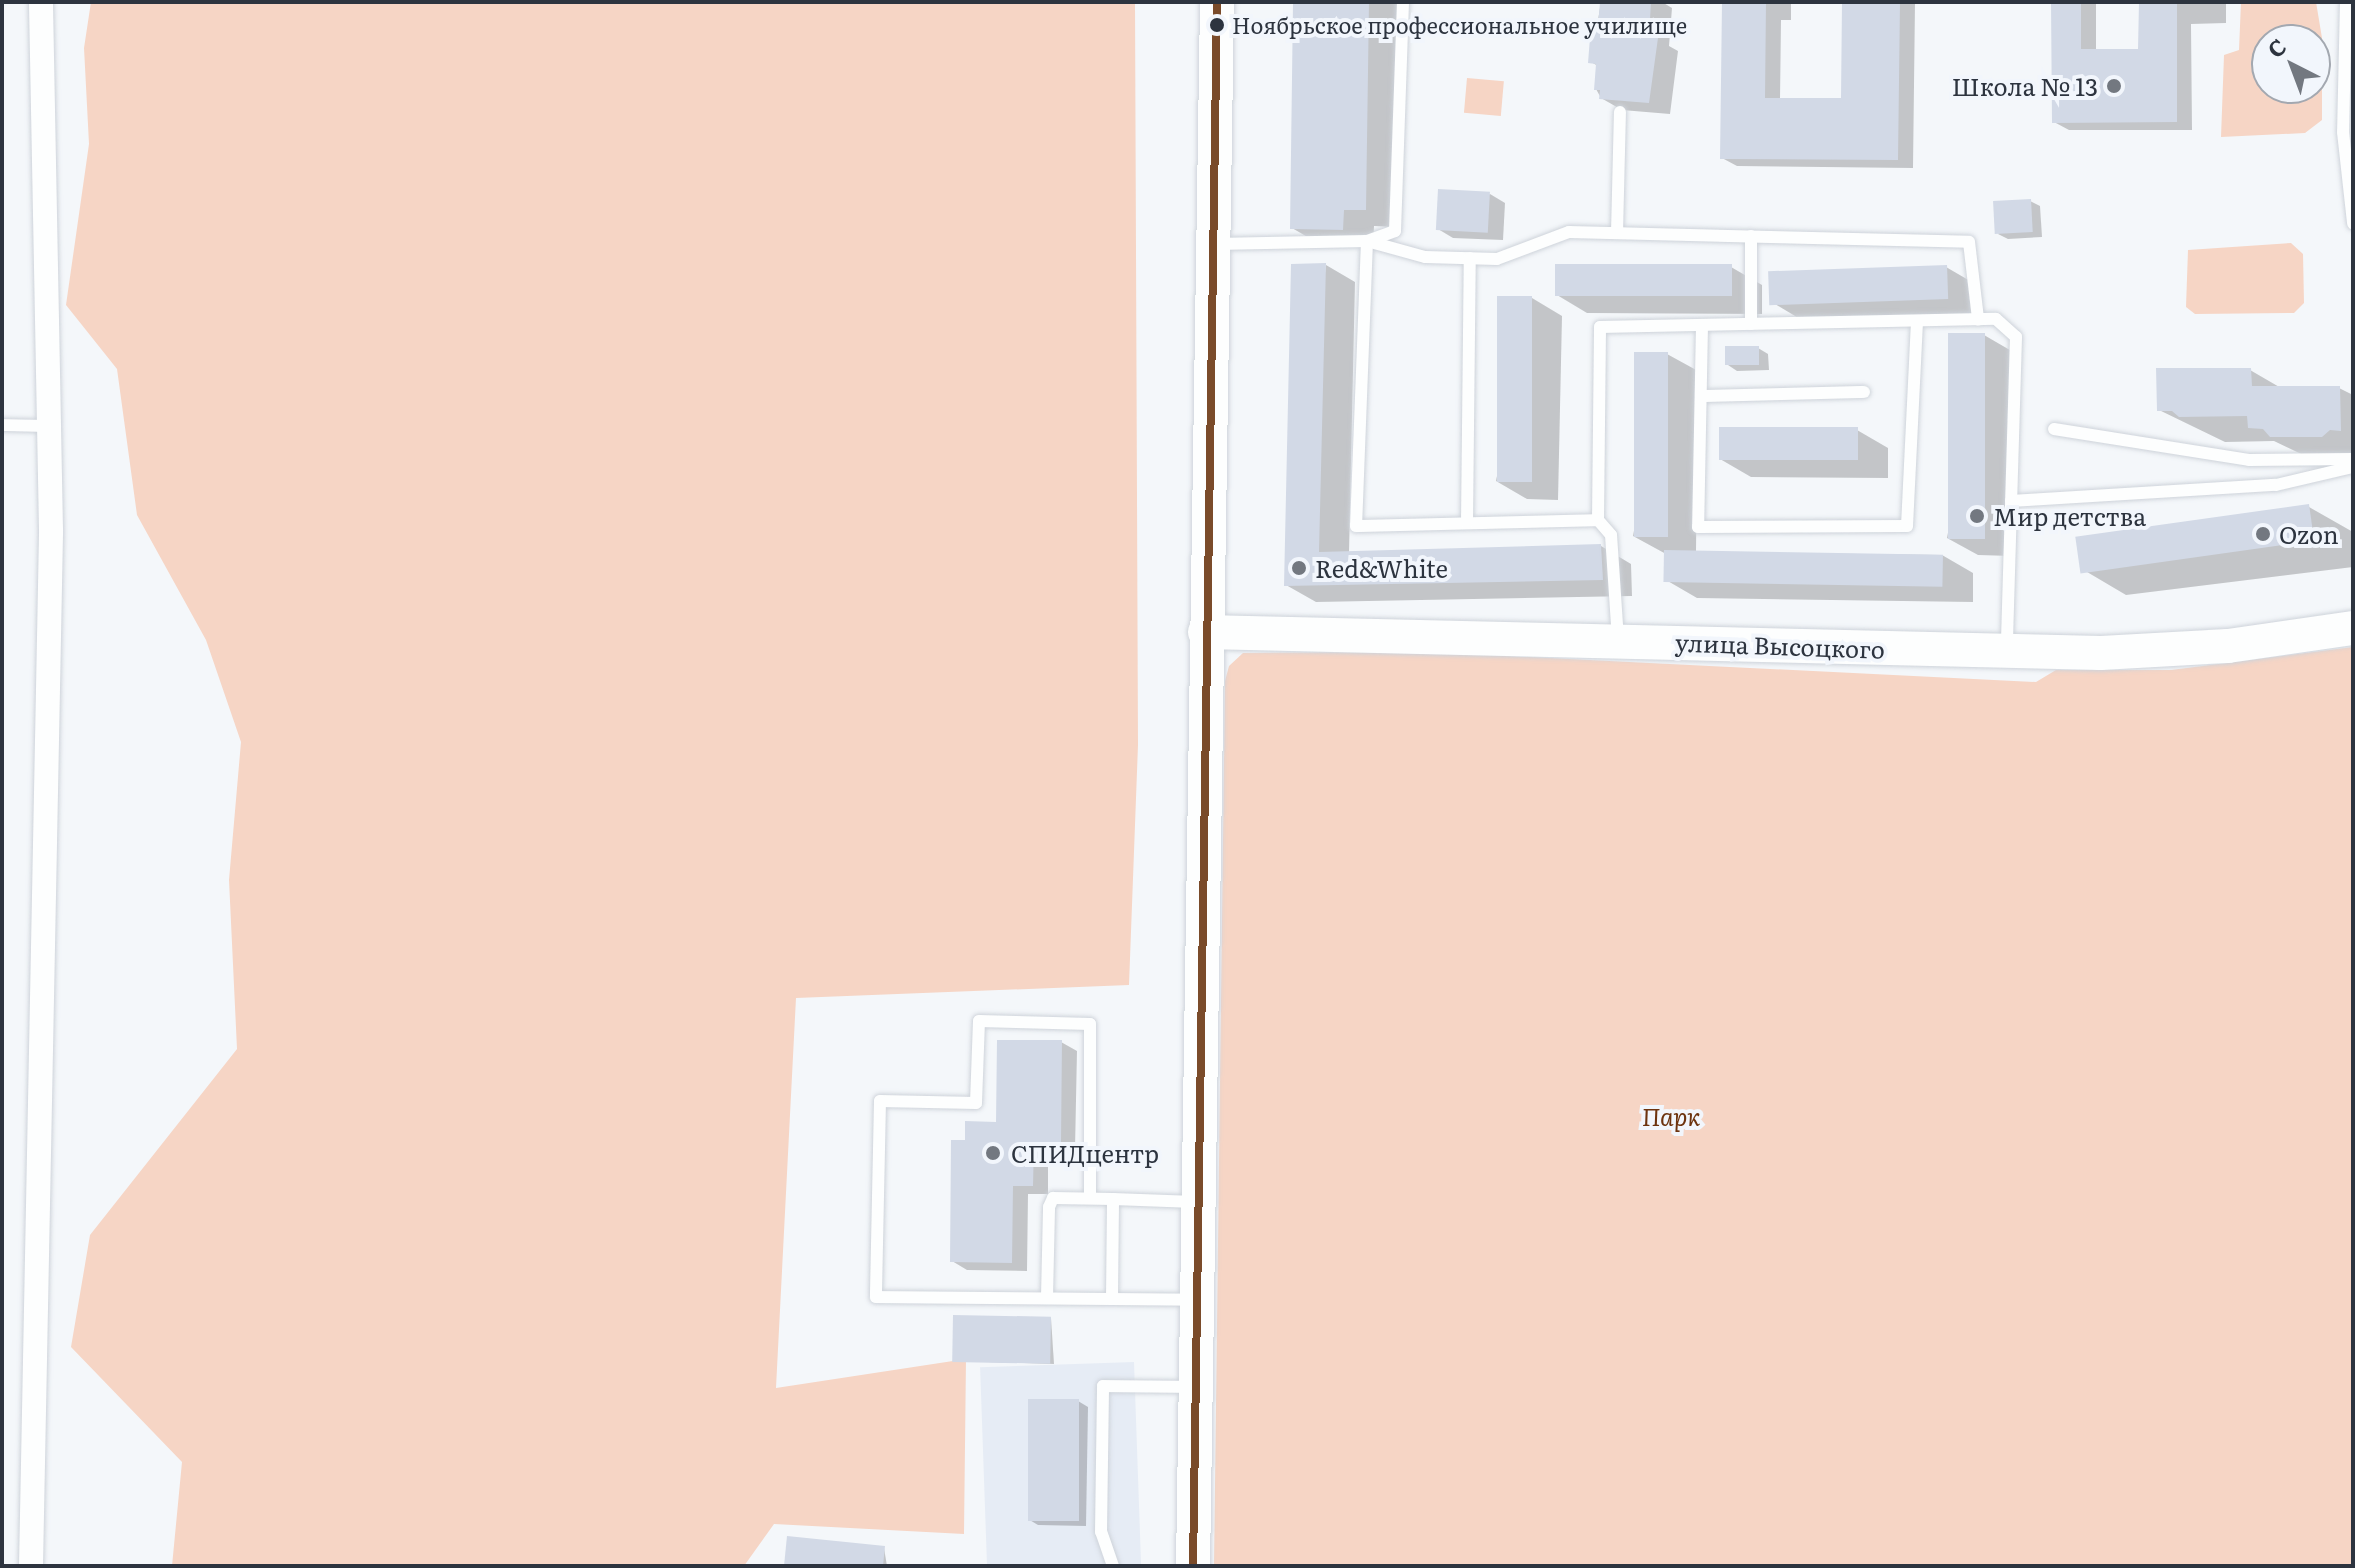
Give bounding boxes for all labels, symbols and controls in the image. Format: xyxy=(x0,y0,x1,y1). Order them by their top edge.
place label: Ноябрьское профессиональное училище xyxy=(1232,12,1687,38)
marker: Ноябрьское профессиональное училище xyxy=(1209,17,1225,33)
north arrow xyxy=(2251,24,2331,104)
text: С xyxy=(2259,30,2293,65)
place label: Школа № 13 xyxy=(1952,72,2098,100)
marker: Школа № 13 xyxy=(2105,77,2123,95)
place label: Мир детства xyxy=(1993,502,2146,530)
marker: Мир детства xyxy=(1968,507,1986,525)
place label: Ozon xyxy=(2279,520,2339,548)
marker: Ozon xyxy=(2254,525,2272,543)
place label: Red&White xyxy=(1315,554,1448,582)
marker: Red&White xyxy=(1290,559,1308,577)
street label: улица Высоцкого xyxy=(1675,627,1885,663)
park label: Парк xyxy=(1642,1102,1700,1130)
place label: СПИДцентр xyxy=(1011,1139,1159,1167)
marker: СПИДцентр xyxy=(982,1142,1004,1164)

